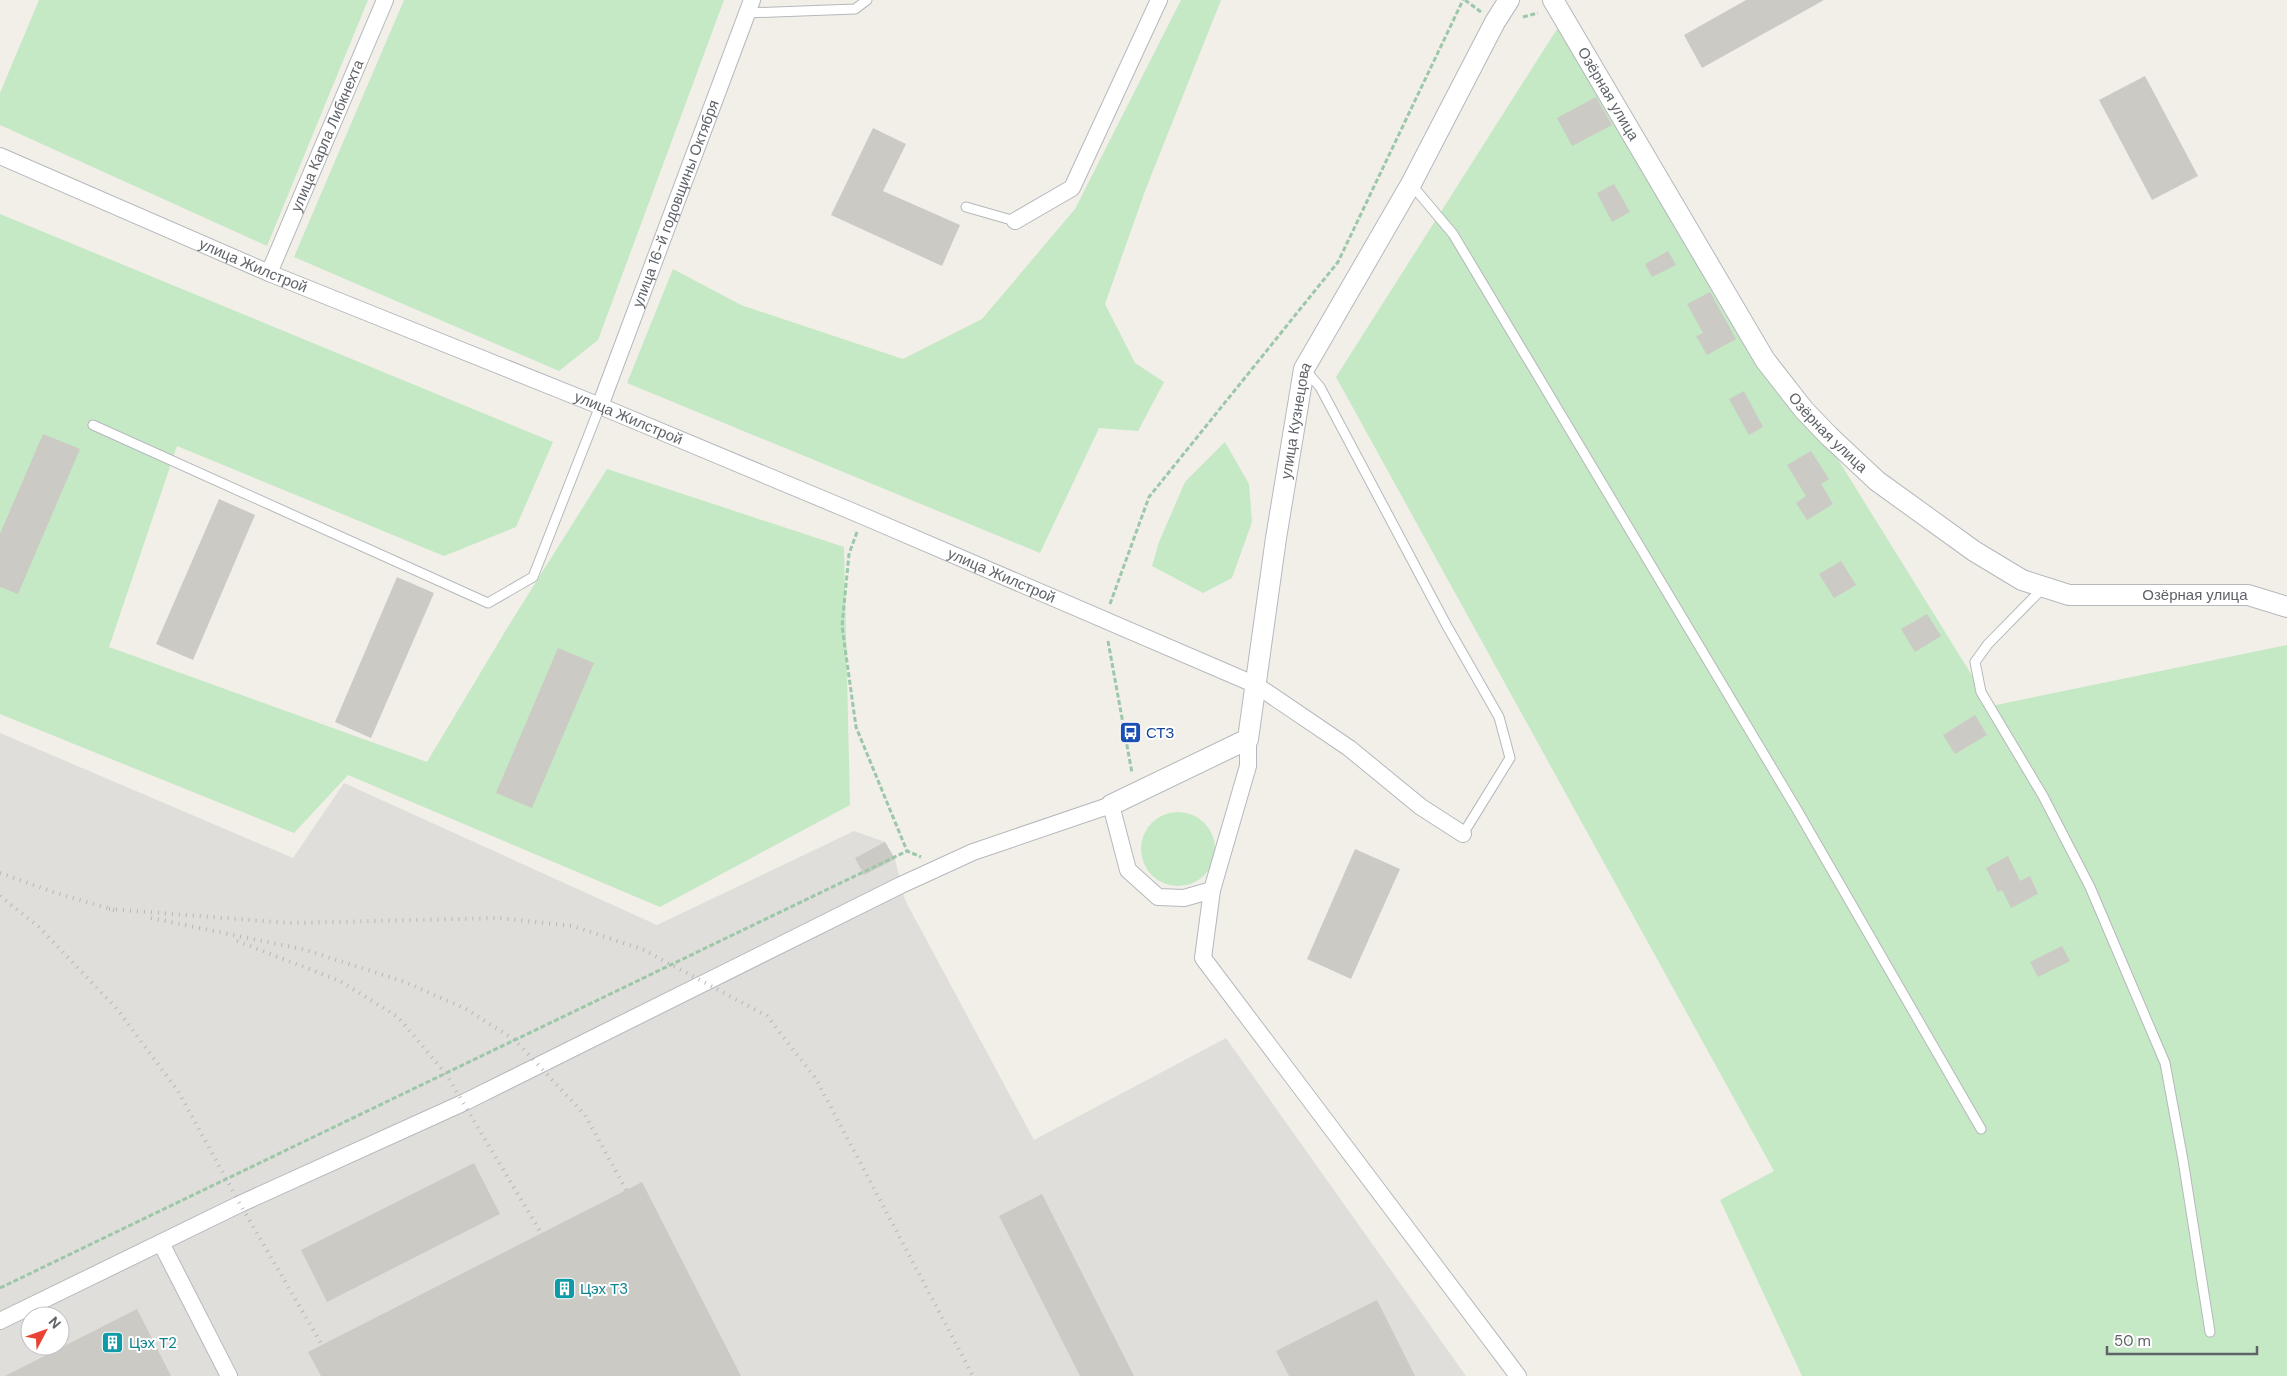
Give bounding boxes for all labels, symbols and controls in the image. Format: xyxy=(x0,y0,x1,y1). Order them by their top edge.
street label: Озёрная улица xyxy=(1573,43,1644,145)
street label: улица Карла Либкнехта xyxy=(286,56,369,215)
street label: улица 16-й годовщины Октября xyxy=(628,97,724,310)
street label: улица Жилстрой xyxy=(196,234,310,297)
street label: улица Кузнецова xyxy=(1276,358,1316,480)
street label: улица Жилстрой xyxy=(571,387,686,449)
street label: Озёрная улица xyxy=(1784,388,1872,478)
street label: улица Жилстрой xyxy=(944,544,1059,608)
street label: Озёрная улица xyxy=(2142,585,2248,605)
bus stop icon: СТЗ xyxy=(1118,721,1142,745)
place label: СТЗ xyxy=(1146,723,1174,743)
building icon: Цэх Т3 xyxy=(552,1277,576,1301)
place label: Цэх Т3 xyxy=(580,1279,628,1299)
north arrow xyxy=(20,1306,70,1356)
text: N xyxy=(45,1313,65,1332)
scale bar xyxy=(2107,1324,2257,1356)
building icon: Цэх Т2 xyxy=(101,1331,125,1355)
text: 50 m xyxy=(2114,1331,2151,1351)
place label: Цэх Т2 xyxy=(129,1333,177,1353)

